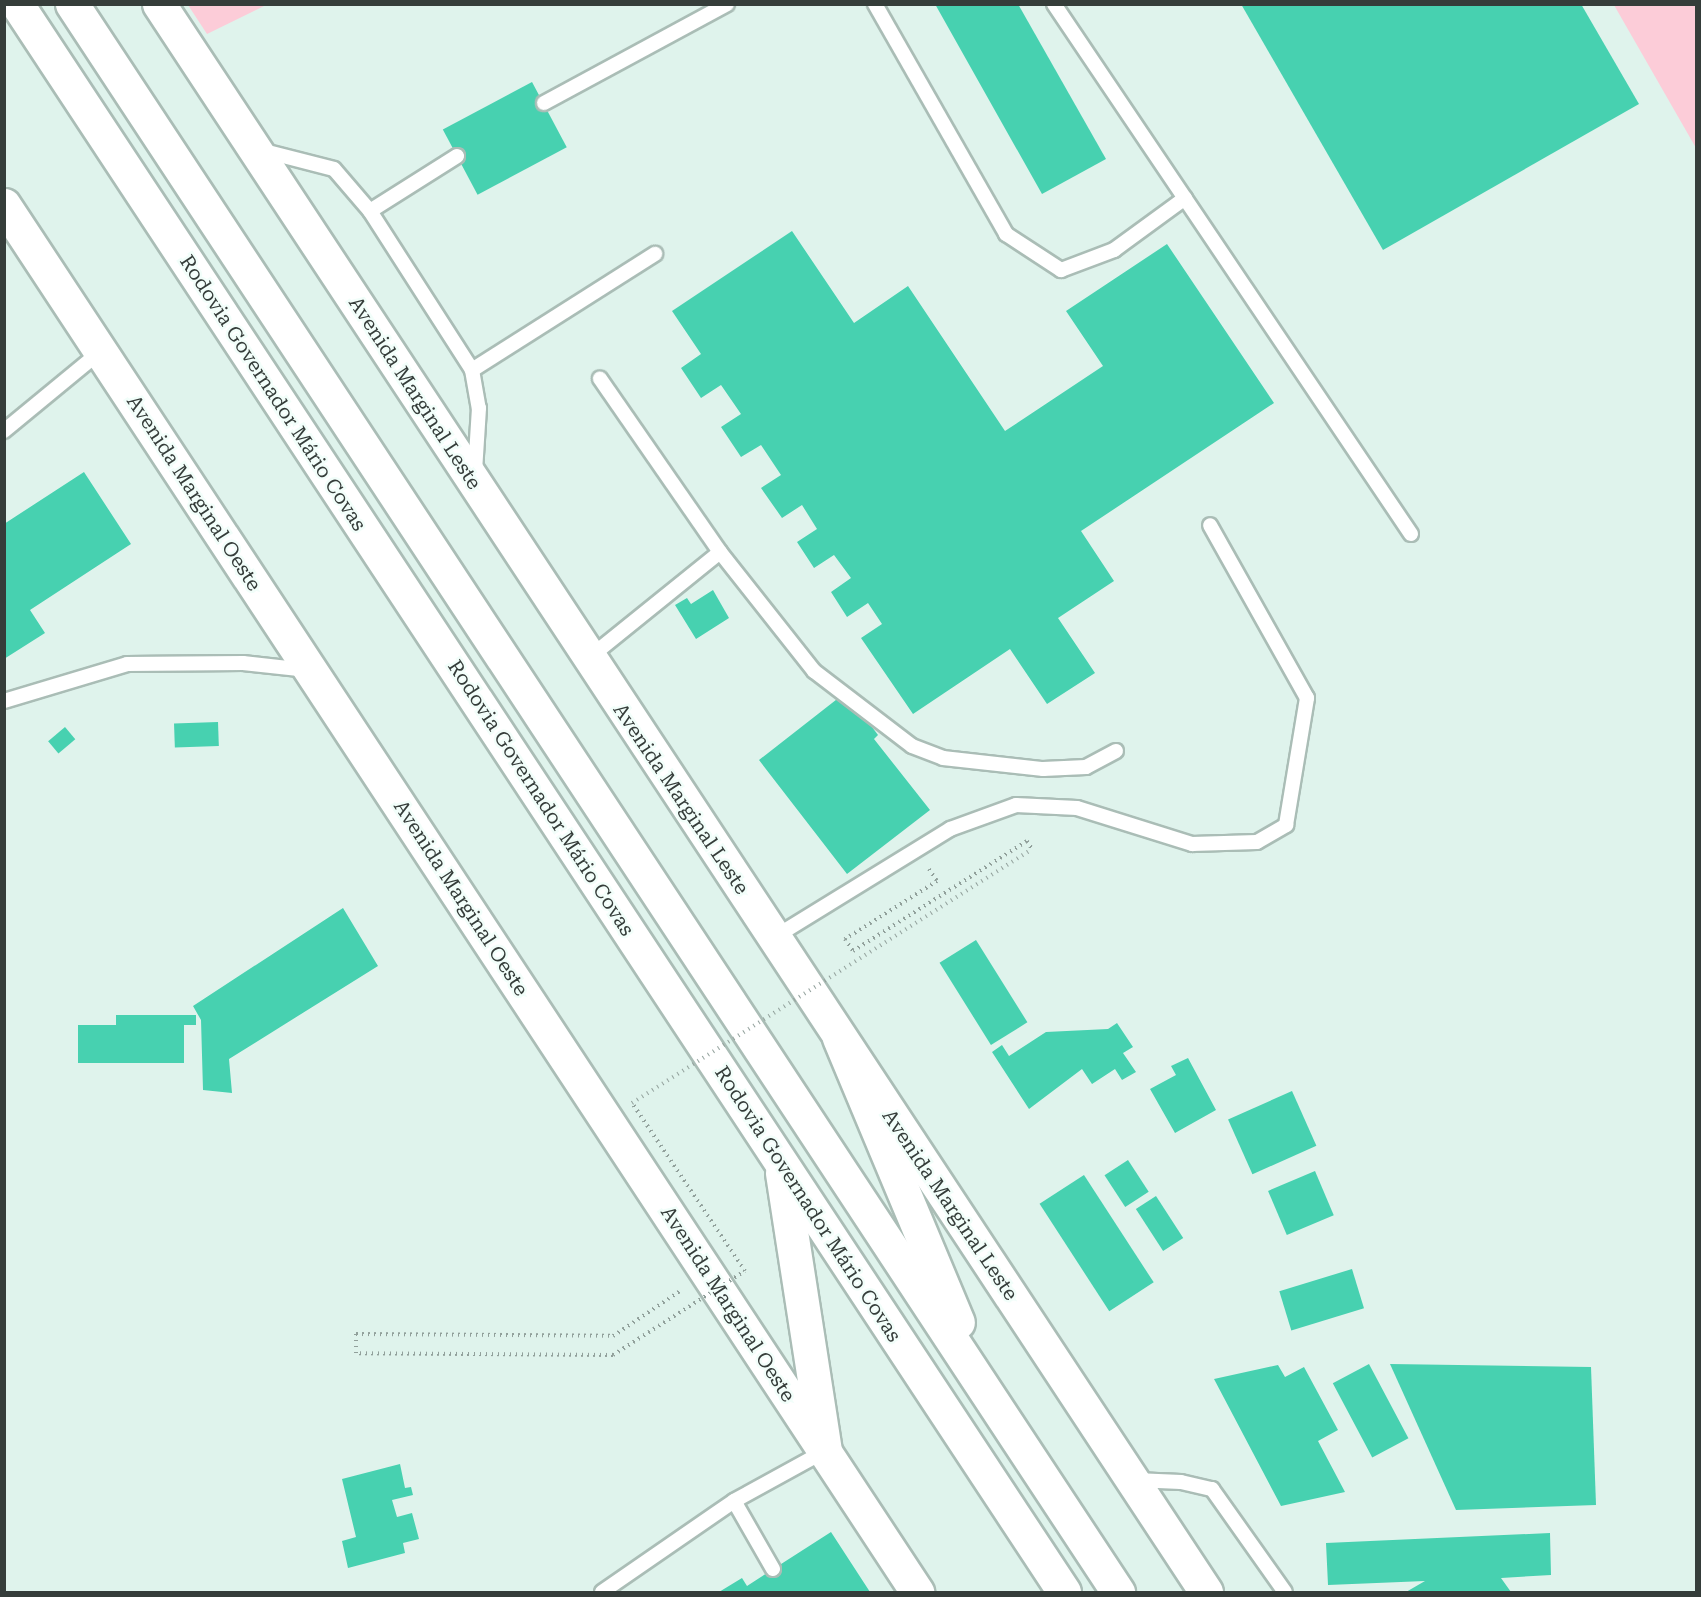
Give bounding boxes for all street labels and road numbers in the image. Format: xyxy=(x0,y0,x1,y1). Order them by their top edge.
street label: Rodovia Governador Mário Covas xyxy=(175,251,371,535)
street label: Avenida Marginal Leste xyxy=(344,292,486,494)
street label: Avenida Marginal Oeste xyxy=(122,391,266,595)
street label: Rodovia Governador Mário Covas xyxy=(443,656,639,940)
street label: Avenida Marginal Leste xyxy=(608,699,754,899)
street label: Avenida Marginal Oeste xyxy=(389,796,533,1000)
street label: Rodovia Governador Mário Covas xyxy=(710,1062,906,1346)
street label: Avenida Marginal Leste xyxy=(877,1105,1023,1305)
street label: Avenida Marginal Oeste xyxy=(656,1202,800,1406)

